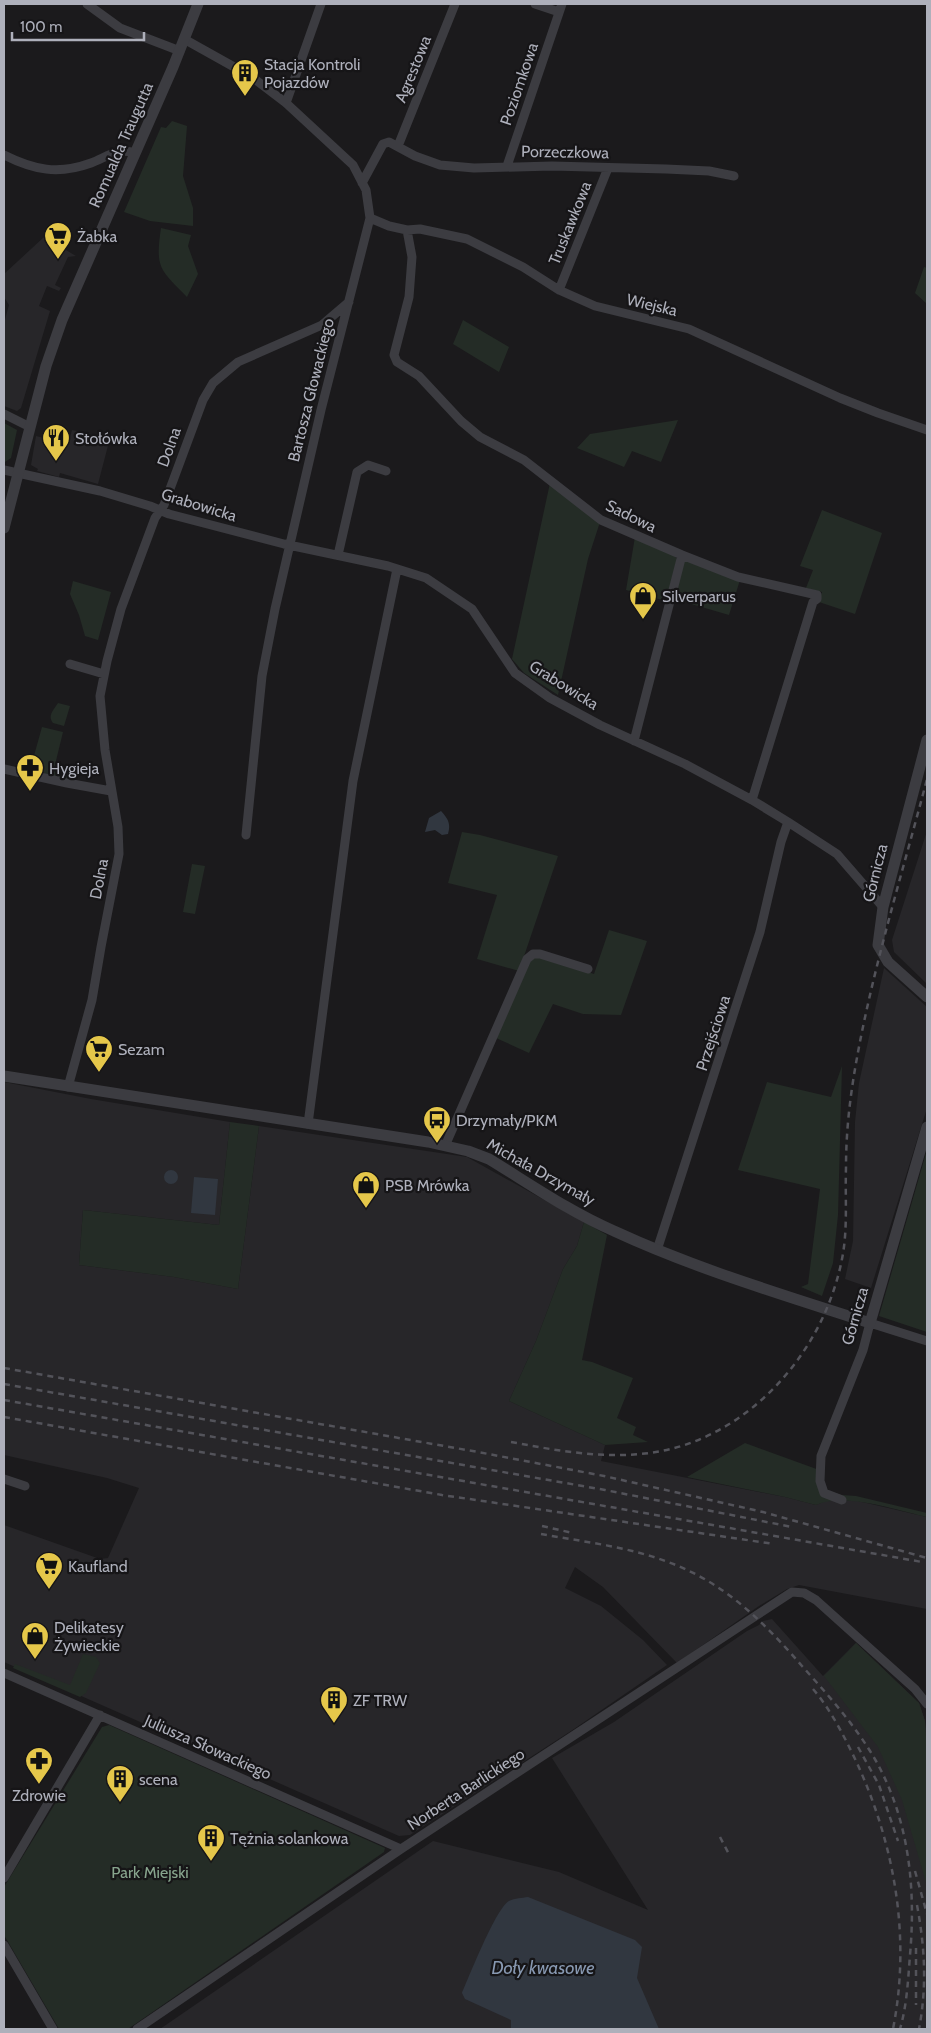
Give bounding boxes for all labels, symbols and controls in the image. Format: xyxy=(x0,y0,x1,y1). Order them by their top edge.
scale bar xyxy=(12,10,145,42)
text: 100 m xyxy=(20,18,62,36)
street label: Agrestowa xyxy=(391,32,435,105)
street label: Poziomkowa xyxy=(496,40,542,128)
place label: Stacja Kontroli Pojazdów xyxy=(264,55,360,92)
building icon: Stacja Kontroli Pojazdów xyxy=(230,58,260,97)
street label: Romualda Traugutta xyxy=(85,79,157,211)
street label: Porzeczkowa xyxy=(521,142,609,162)
street label: Truskawkowa xyxy=(545,178,595,267)
supermarket icon: Żabka xyxy=(43,221,73,260)
place label: Żabka xyxy=(77,227,117,246)
street label: Wiejska xyxy=(625,290,679,320)
street label: Bartosza Głowackiego xyxy=(284,316,338,464)
restaurant icon: Stołówka xyxy=(41,423,71,462)
street label: Dolna xyxy=(153,424,185,469)
place label: Stołówka xyxy=(75,429,137,448)
street label: Grabowicka xyxy=(159,485,239,526)
street label: Sadowa xyxy=(603,496,660,536)
shop icon: Silverparus xyxy=(628,581,658,620)
place label: Silverparus xyxy=(662,587,736,606)
street label: Grabowicka xyxy=(526,656,602,714)
pharmacy icon: Hygieja xyxy=(15,753,45,792)
place label: Hygieja xyxy=(49,759,99,778)
street label: Górnicza xyxy=(859,842,891,904)
street label: Dolna xyxy=(86,857,112,901)
street label: Przejściowa xyxy=(692,993,734,1073)
supermarket icon: Sezam xyxy=(84,1034,114,1073)
place label: Sezam xyxy=(118,1040,165,1059)
bus stop icon: Drzymały/PKM xyxy=(422,1105,452,1144)
place label: Drzymały/PKM xyxy=(456,1111,558,1130)
street label: Michała Drzymały xyxy=(484,1134,598,1210)
shop icon: PSB Mrówka xyxy=(351,1170,381,1209)
place label: PSB Mrówka xyxy=(385,1176,470,1195)
street label: Górnicza xyxy=(838,1285,872,1347)
supermarket icon: Kaufland xyxy=(34,1551,64,1590)
place label: Kaufland xyxy=(68,1557,128,1576)
place label: Delikatesy Żywieckie xyxy=(54,1618,124,1655)
shop icon: Delikatesy Żywieckie xyxy=(20,1621,50,1660)
building icon: ZF TRW xyxy=(319,1685,349,1724)
place label: ZF TRW xyxy=(353,1691,408,1710)
street label: Juliusza Słowackiego xyxy=(141,1710,275,1784)
street label: Norberta Barlickiego xyxy=(404,1744,528,1834)
pharmacy icon: Zdrowie xyxy=(24,1746,54,1785)
building icon: scena xyxy=(105,1764,135,1803)
place label: scena xyxy=(139,1770,178,1789)
place label: Zdrowie xyxy=(12,1786,66,1805)
building icon: Tężnia solankowa xyxy=(196,1823,226,1862)
place label: Tężnia solankowa xyxy=(230,1829,349,1848)
park label: Park Miejski xyxy=(111,1863,189,1882)
water label: Doły kwasowe xyxy=(491,1957,595,1979)

